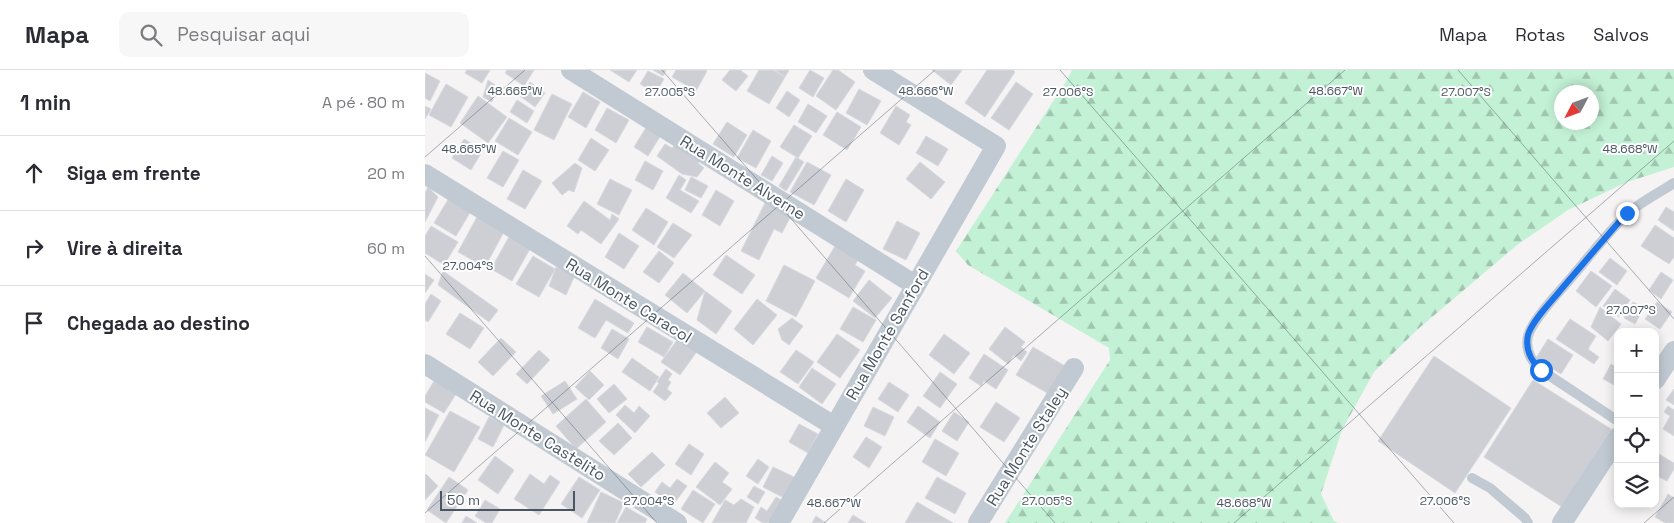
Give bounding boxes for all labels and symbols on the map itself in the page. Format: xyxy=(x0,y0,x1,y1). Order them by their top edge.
text: 48.665°W xyxy=(488,83,543,99)
text: 48.666°W xyxy=(898,83,954,99)
text: 48.667°W xyxy=(1309,83,1364,99)
text: 27.005°S xyxy=(645,84,695,100)
text: 27.006°S xyxy=(1043,84,1093,100)
text: 27.007°S xyxy=(1441,84,1491,100)
north arrow xyxy=(1554,85,1599,130)
street label: Rua Monte Alverne xyxy=(676,130,809,224)
text: 48.665°W xyxy=(442,141,497,157)
text: 48.668°W xyxy=(1602,141,1658,157)
route end xyxy=(1616,202,1639,225)
street label: Rua Monte Caracol xyxy=(562,253,696,348)
text: 27.004°S xyxy=(443,258,493,274)
street label: Rua Monte Sanford xyxy=(841,265,934,404)
text: 27.007°S xyxy=(1606,302,1656,318)
route start xyxy=(1530,359,1553,382)
street label: Rua Monte Staley xyxy=(981,383,1072,510)
street label: Rua Monte Castelito xyxy=(466,385,610,486)
scale bar xyxy=(440,488,575,511)
text: 27.004°S xyxy=(624,493,674,509)
text: 27.005°S xyxy=(1022,493,1072,509)
text: 27.006°S xyxy=(1420,493,1470,509)
text: 48.667°W xyxy=(807,495,862,511)
text: 48.668°W xyxy=(1216,495,1272,511)

